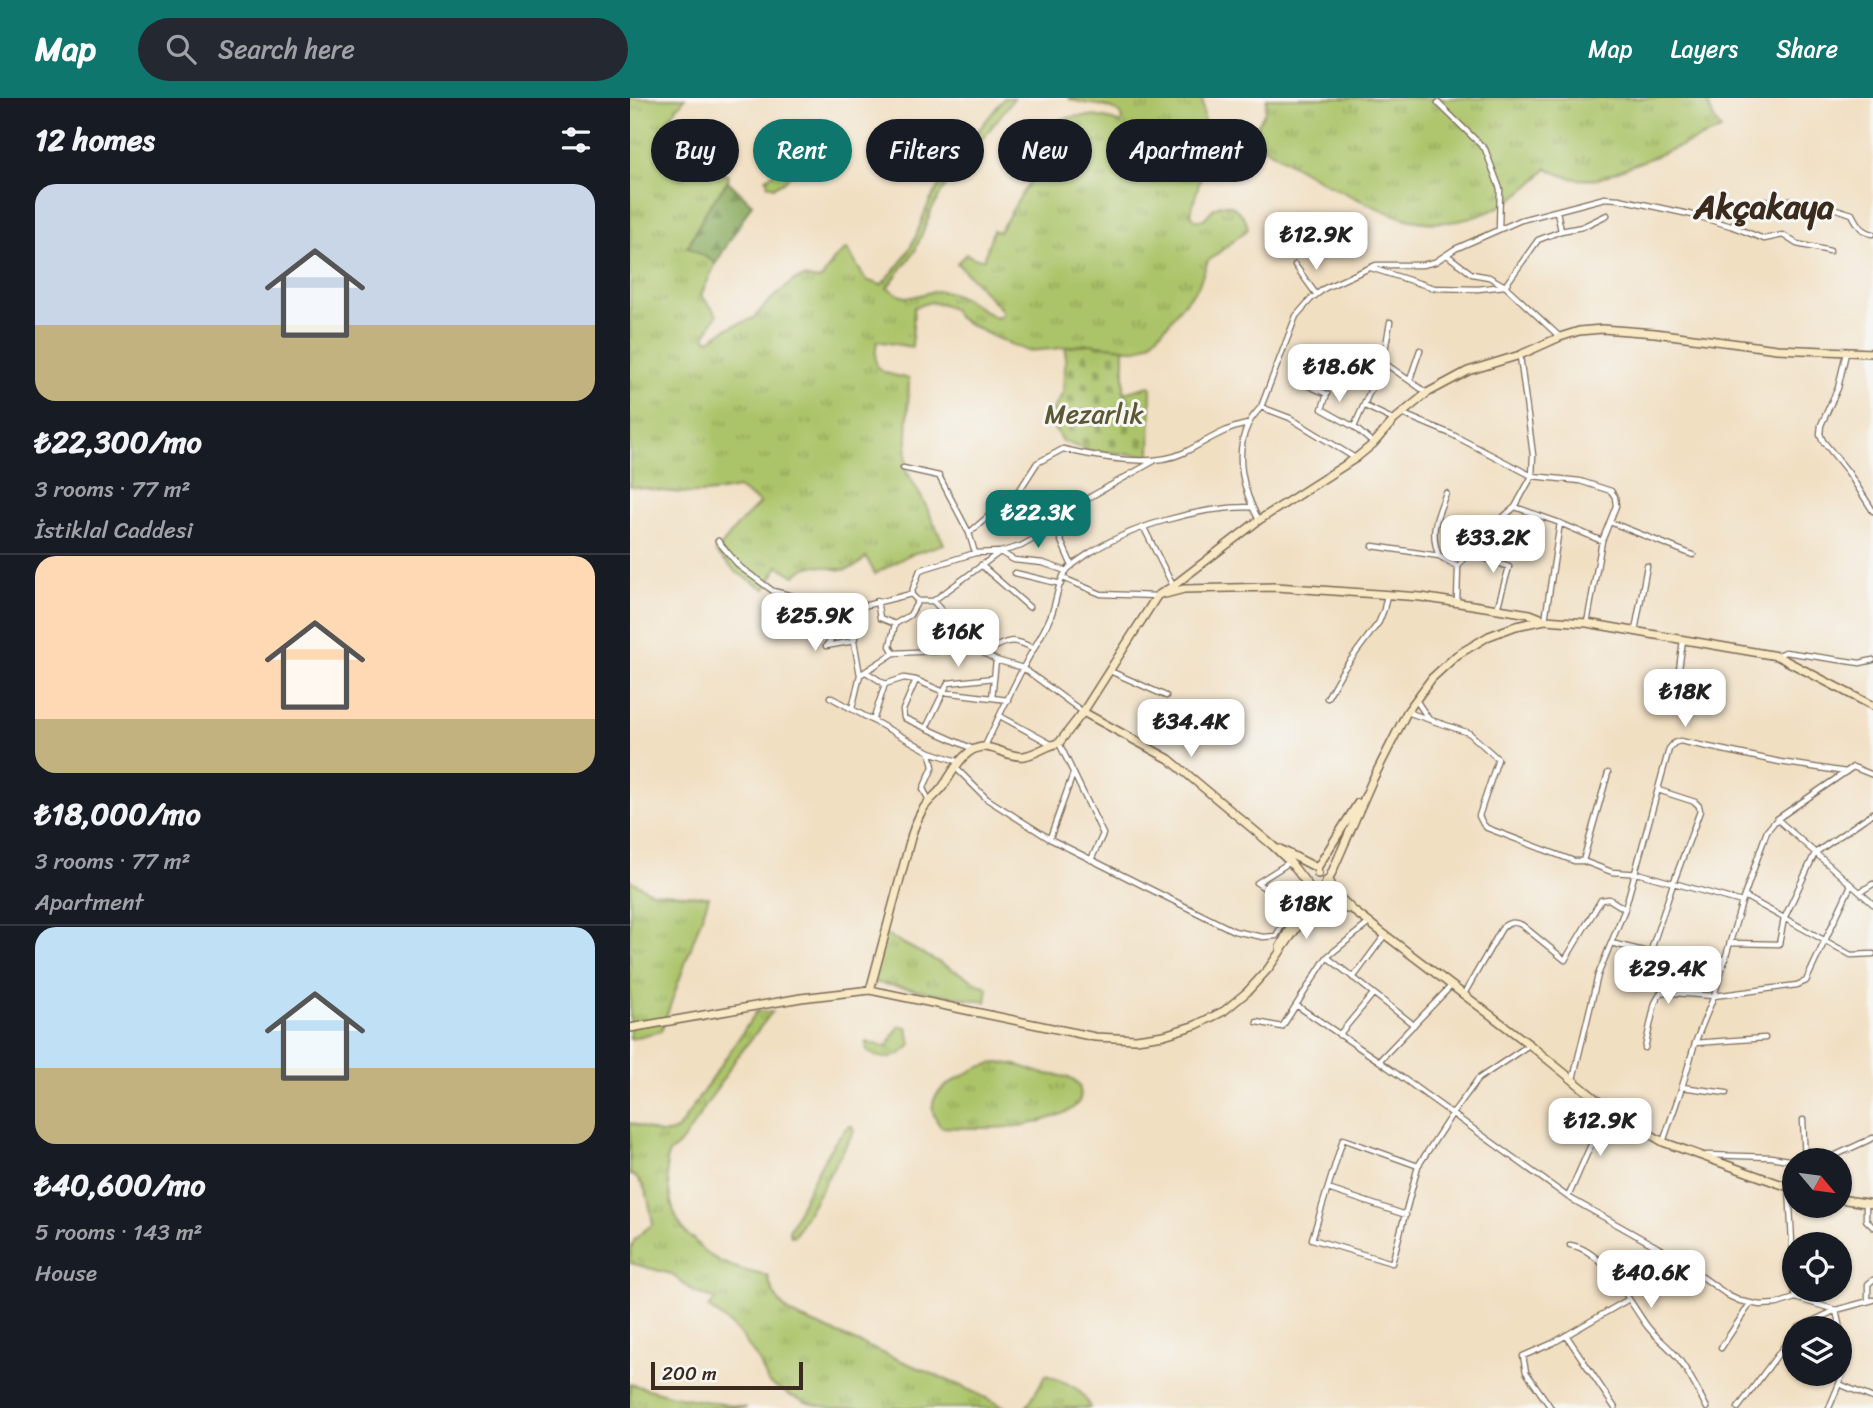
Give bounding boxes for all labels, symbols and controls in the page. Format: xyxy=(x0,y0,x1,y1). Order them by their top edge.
search box xyxy=(138,18,628,81)
text: Map xyxy=(35,20,96,78)
text: Search here xyxy=(218,26,355,72)
text: Map xyxy=(1588,28,1633,70)
text: Layers xyxy=(1671,28,1738,70)
text: Share xyxy=(1776,28,1838,70)
icon: search xyxy=(162,30,200,68)
text: 12 homes xyxy=(35,113,155,167)
chip: Buy xyxy=(651,119,739,182)
chip: Rent xyxy=(753,119,852,182)
chip: Filters xyxy=(866,119,984,182)
chip: New xyxy=(998,119,1092,182)
chip: Apartment xyxy=(1106,119,1267,182)
icon: filters xyxy=(557,121,595,159)
district label: Akçakaya xyxy=(1692,178,1834,236)
pin: ₺12.9K xyxy=(1259,212,1373,272)
text: ₺12.9K xyxy=(1281,214,1351,255)
icon: home xyxy=(252,230,378,356)
pin: ₺18.6K xyxy=(1282,344,1396,404)
text: ₺18.6K xyxy=(1304,346,1374,387)
park label: Mezarlık xyxy=(1044,391,1144,437)
text: ₺22,300/mo xyxy=(35,415,202,469)
text: 3 rooms · 77 m² xyxy=(35,469,191,510)
pin: ₺22.3K xyxy=(981,490,1095,550)
text: ₺22.3K xyxy=(1002,492,1074,533)
text: İstiklal Caddesi xyxy=(35,510,193,551)
pin: ₺33.2K xyxy=(1436,516,1550,575)
text: ₺33.2K xyxy=(1457,517,1529,558)
pin: ₺25.9K xyxy=(758,594,872,653)
text: ₺25.9K xyxy=(777,595,853,636)
icon: home xyxy=(252,602,378,728)
pin: ₺16K xyxy=(917,610,999,669)
text: ₺16K xyxy=(933,611,983,652)
pin: ₺18K xyxy=(1644,670,1726,729)
text: ₺18K xyxy=(1660,671,1710,712)
pin: ₺34.4K xyxy=(1134,700,1248,759)
text: ₺34.4K xyxy=(1153,701,1229,742)
text: ₺18,000/mo xyxy=(35,787,201,841)
text: 3 rooms · 77 m² xyxy=(35,841,191,882)
text: Apartment xyxy=(35,882,144,923)
pin: ₺18K xyxy=(1265,882,1347,941)
text: ₺18K xyxy=(1281,883,1331,924)
pin: ₺29.4K xyxy=(1611,946,1725,1006)
text: ₺29.4K xyxy=(1630,948,1706,989)
icon: home xyxy=(252,973,378,1099)
pin: ₺12.9K xyxy=(1543,1098,1657,1158)
text: ₺12.9K xyxy=(1565,1100,1635,1141)
north arrow xyxy=(1782,1148,1852,1218)
map controls xyxy=(1782,1148,1852,1386)
text: ₺40,600/mo xyxy=(35,1158,205,1212)
text: 5 rooms · 143 m² xyxy=(35,1212,203,1253)
button: locate xyxy=(1782,1232,1852,1302)
pin: ₺40.6K xyxy=(1594,1250,1708,1310)
text: ₺40.6K xyxy=(1613,1252,1689,1293)
text: House xyxy=(35,1253,97,1294)
button: layers xyxy=(1782,1316,1852,1386)
text: 200 m xyxy=(662,1357,717,1390)
scale bar xyxy=(651,1359,803,1391)

